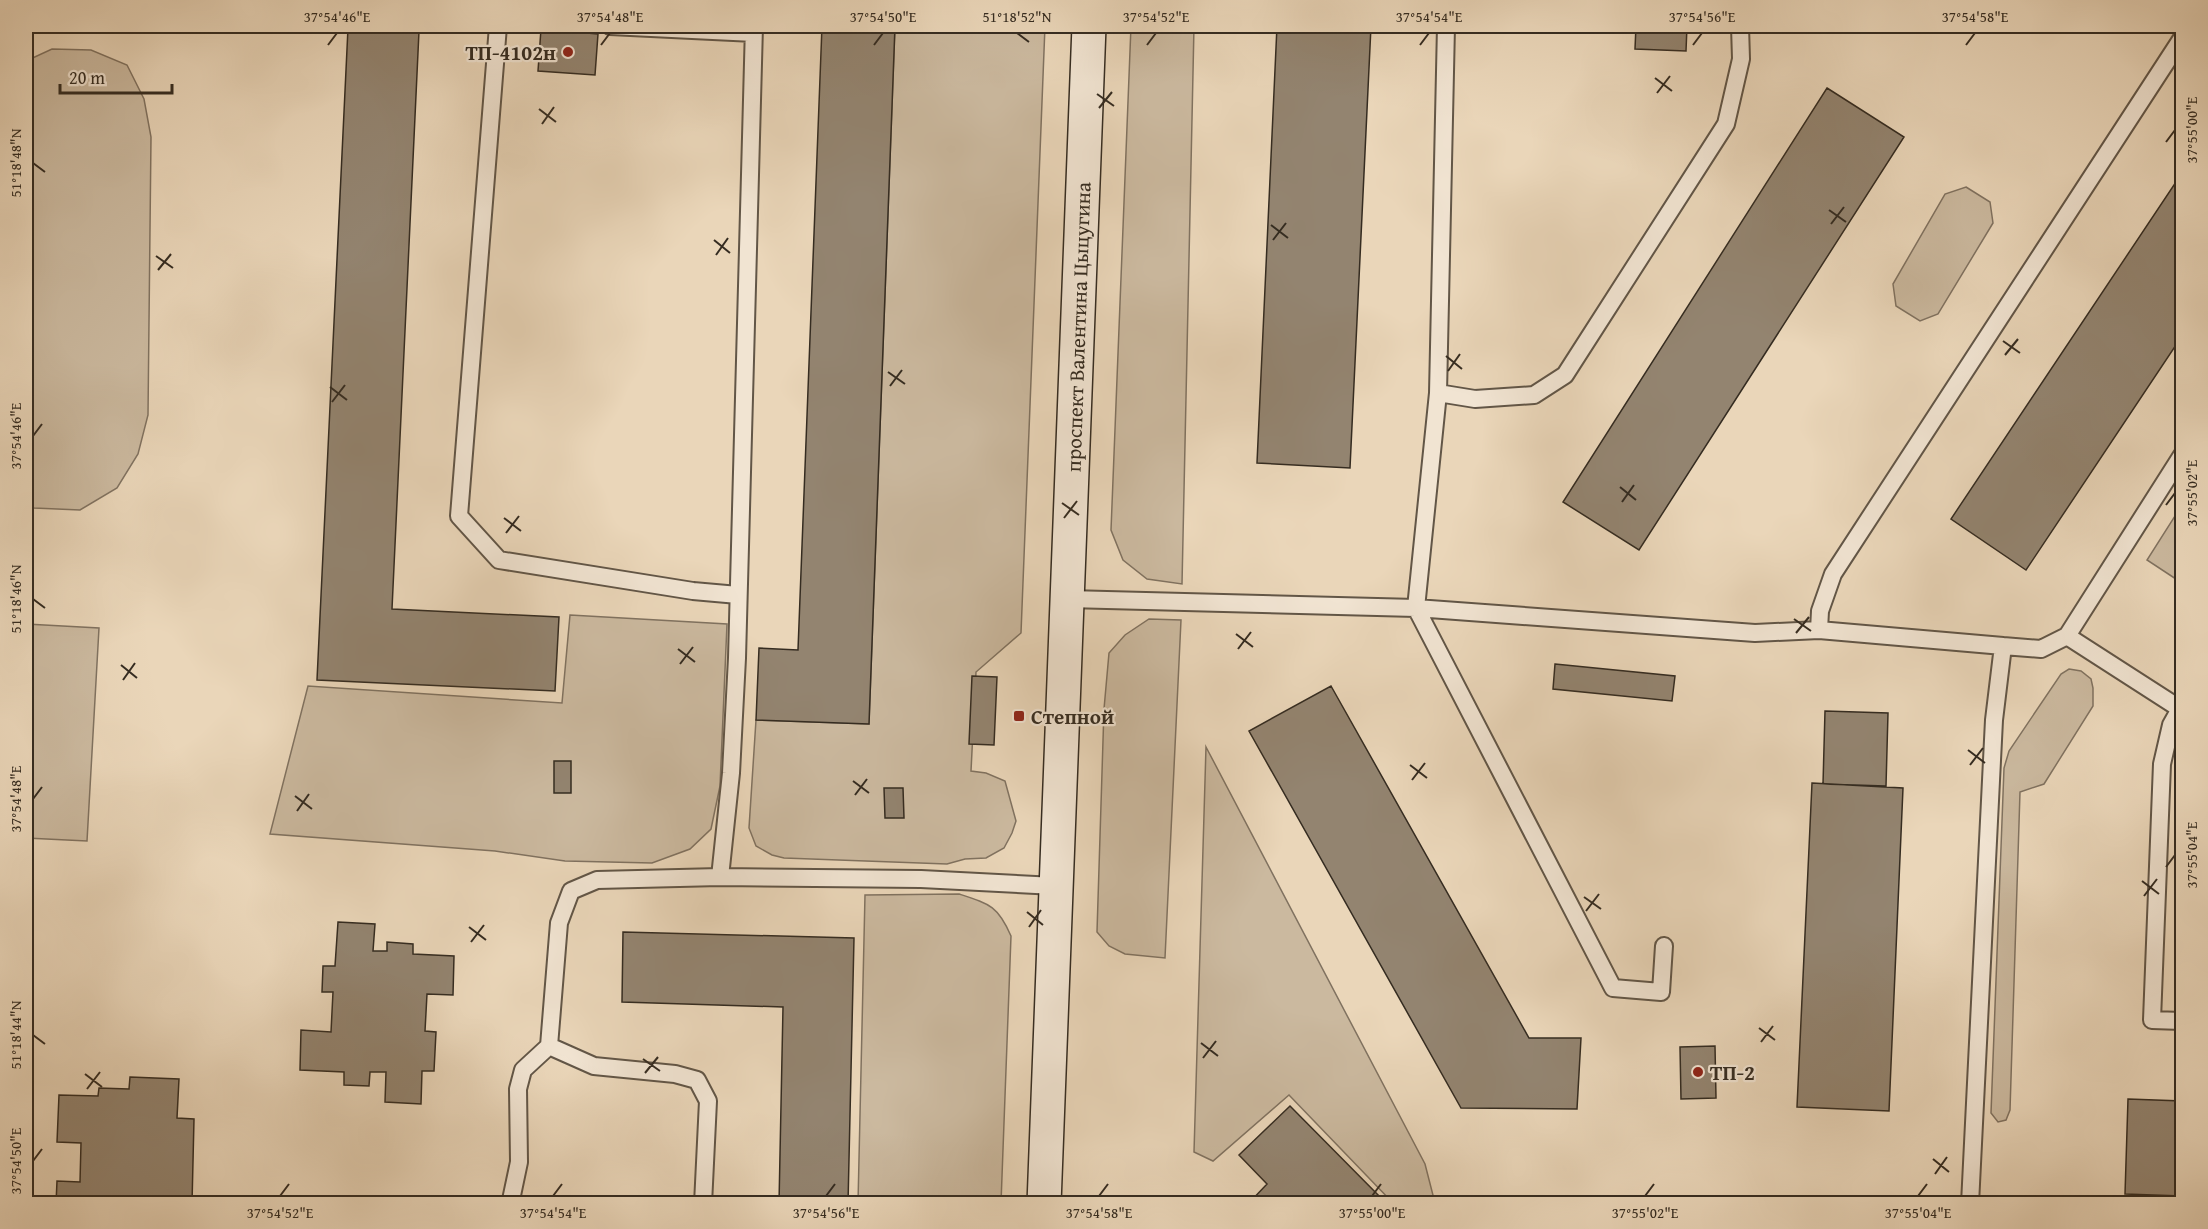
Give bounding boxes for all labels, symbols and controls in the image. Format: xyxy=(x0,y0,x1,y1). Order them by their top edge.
text: 37°54'46"E xyxy=(304,6,371,27)
text: 37°54'48"E xyxy=(577,6,644,27)
text: 37°54'50"E xyxy=(850,6,917,27)
text: 51°18'52"N xyxy=(983,6,1052,27)
text: 37°54'52"E xyxy=(1123,6,1190,27)
text: 37°54'54"E xyxy=(1396,6,1463,27)
text: 37°54'56"E xyxy=(1669,6,1736,27)
text: 37°54'58"E xyxy=(1942,6,2009,27)
place label: ТП-4102н xyxy=(465,37,556,68)
marker: ТП-4102н xyxy=(561,45,575,59)
scale bar xyxy=(60,57,172,95)
text: 20 m xyxy=(69,64,105,91)
text: 37°55'00"E xyxy=(2181,96,2202,163)
text: 51°18'48"N xyxy=(5,128,26,197)
street label: проспект Валентина Цыцугина xyxy=(1057,182,1099,472)
text: 37°54'46"E xyxy=(5,402,26,469)
text: 37°55'02"E xyxy=(2181,459,2202,526)
text: 51°18'46"N xyxy=(5,564,26,633)
place label: Степной xyxy=(1031,701,1114,732)
marker: Степной xyxy=(1012,709,1026,723)
text: 37°54'48"E xyxy=(5,765,26,832)
text: 37°55'04"E xyxy=(2181,821,2202,888)
text: 51°18'44"N xyxy=(5,1000,26,1069)
place label: ТП-2 xyxy=(1710,1057,1755,1088)
marker: ТП-2 xyxy=(1691,1065,1705,1079)
text: 37°54'50"E xyxy=(5,1127,26,1194)
text: 37°54'52"E xyxy=(247,1202,314,1223)
text: 37°54'54"E xyxy=(520,1202,587,1223)
text: 37°54'56"E xyxy=(793,1202,860,1223)
text: 37°54'58"E xyxy=(1066,1202,1133,1223)
text: 37°55'00"E xyxy=(1339,1202,1406,1223)
text: 37°55'02"E xyxy=(1612,1202,1679,1223)
text: 37°55'04"E xyxy=(1885,1202,1952,1223)

